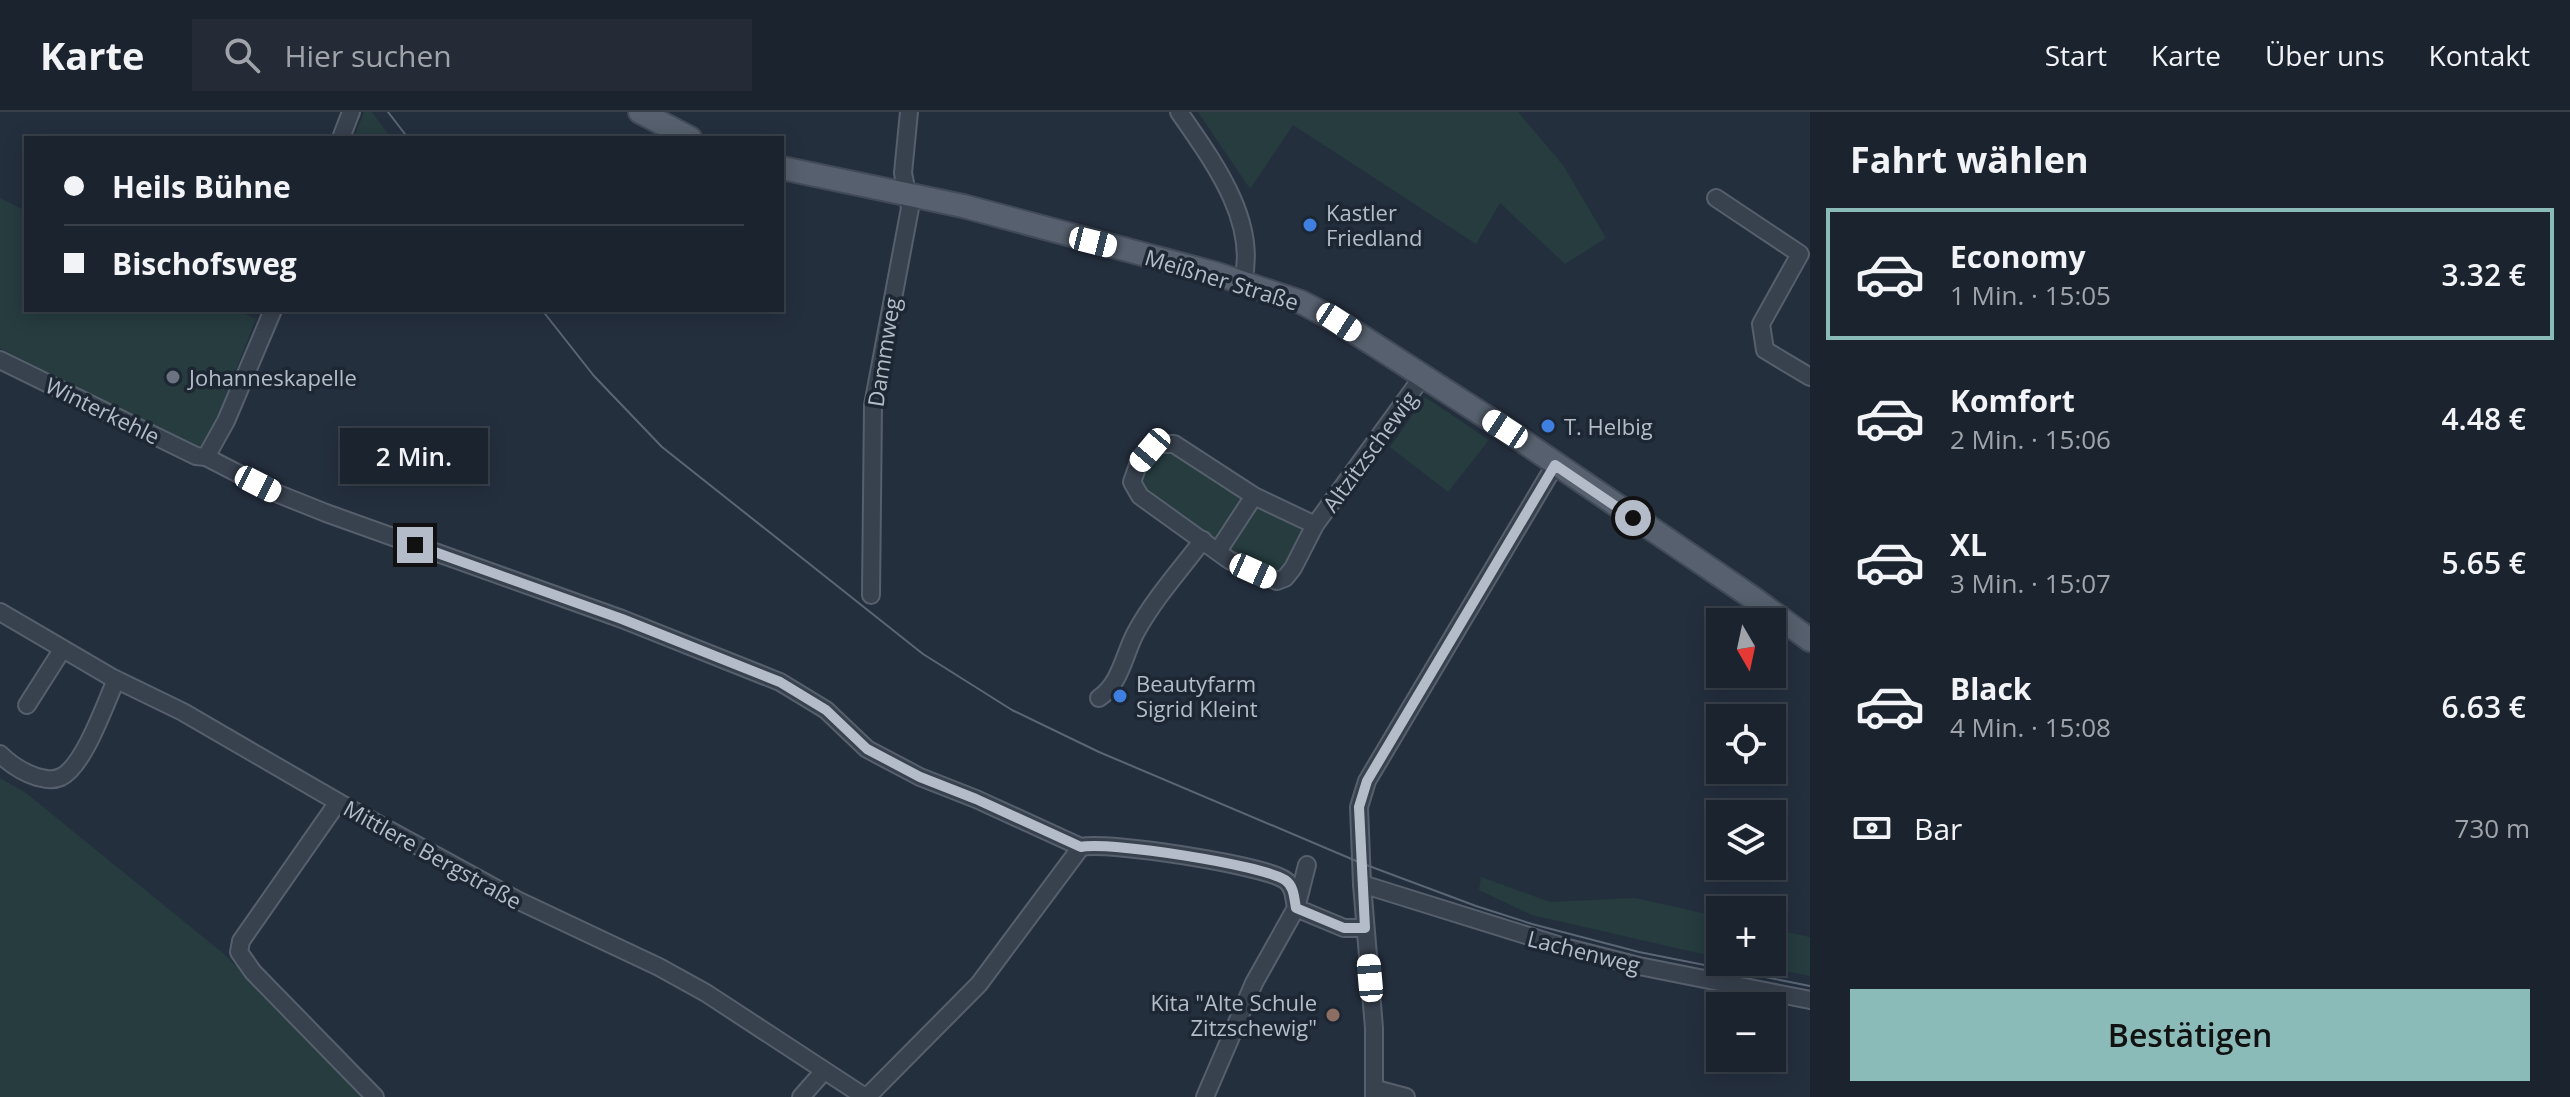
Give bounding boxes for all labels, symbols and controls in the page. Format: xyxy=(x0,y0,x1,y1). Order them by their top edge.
search box xyxy=(192,19,752,91)
text: Karte xyxy=(40,29,144,81)
icon: search xyxy=(220,33,264,77)
text: Hier suchen xyxy=(284,35,452,76)
text: Start xyxy=(2045,36,2107,74)
text: Karte xyxy=(2151,36,2221,74)
text: Über uns xyxy=(2265,36,2385,74)
text: Kontakt xyxy=(2429,36,2530,74)
text: Fahrt wählen xyxy=(1850,135,2089,184)
text: Heils Bühne xyxy=(112,166,291,207)
place label: Kastler Friedland xyxy=(1326,197,1422,252)
marker: Kastler Friedland xyxy=(1301,216,1319,234)
car xyxy=(1067,225,1119,259)
text: Economy xyxy=(1950,236,2086,277)
icon: car xyxy=(1854,238,1926,310)
street label: Meißner Straße xyxy=(1142,241,1302,317)
text: Bischofsweg xyxy=(112,243,297,284)
text: 3.32 € xyxy=(2441,254,2526,295)
text: 1 Min. · 15:05 xyxy=(1950,277,2111,313)
street label: Dammweg xyxy=(860,295,906,409)
car xyxy=(1312,299,1366,345)
place label: Johanneskapelle xyxy=(187,362,357,392)
marker: Johanneskapelle xyxy=(164,368,182,386)
street label: Winterkehle xyxy=(41,369,165,451)
text: Komfort xyxy=(1950,380,2075,421)
icon: car xyxy=(1854,382,1926,454)
street label: Altzitzschewig xyxy=(1315,384,1423,518)
text: 4.48 € xyxy=(2441,398,2526,439)
car xyxy=(1478,406,1532,452)
place label: T. Helbig xyxy=(1564,411,1653,441)
marker: T. Helbig xyxy=(1539,417,1557,435)
text: 2 Min. · 15:06 xyxy=(1950,421,2111,457)
car xyxy=(1125,424,1175,476)
callout: 2 Min. xyxy=(341,429,489,485)
text: 2 Min. xyxy=(376,438,452,474)
car xyxy=(231,462,285,506)
route start xyxy=(1615,500,1651,536)
text: XL xyxy=(1950,524,1987,565)
icon: car xyxy=(1854,526,1926,598)
route end xyxy=(397,527,433,563)
text: 5.65 € xyxy=(2441,542,2526,583)
car xyxy=(1226,550,1280,592)
text: 3 Min. · 15:07 xyxy=(1950,565,2111,601)
north arrow xyxy=(1706,608,1786,688)
map controls xyxy=(1706,608,1786,1072)
place label: Beautyfarm Sigrid Kleint xyxy=(1136,668,1258,723)
text: Black xyxy=(1950,668,2031,709)
icon: car xyxy=(1854,670,1926,742)
text: 6.63 € xyxy=(2441,686,2526,727)
marker: Beautyfarm Sigrid Kleint xyxy=(1111,687,1129,705)
button: locate xyxy=(1706,704,1786,784)
text: 4 Min. · 15:08 xyxy=(1950,709,2111,745)
street label: Mittlere Bergstraße xyxy=(339,793,527,915)
button: layers xyxy=(1706,800,1786,880)
icon: cash xyxy=(1850,806,1894,850)
text: Bar xyxy=(1914,808,1962,849)
text: 730 m xyxy=(2455,810,2530,846)
button: + xyxy=(1706,896,1786,976)
street label: Lachenweg xyxy=(1525,923,1643,979)
car xyxy=(1356,953,1384,1003)
place label: Kita "Alte Schule Zitzschewig" xyxy=(1151,987,1317,1042)
button: Bestätigen xyxy=(1850,989,2530,1081)
button: − xyxy=(1706,992,1786,1072)
marker: Kita "Alte Schule Zitzschewig" xyxy=(1324,1006,1342,1024)

